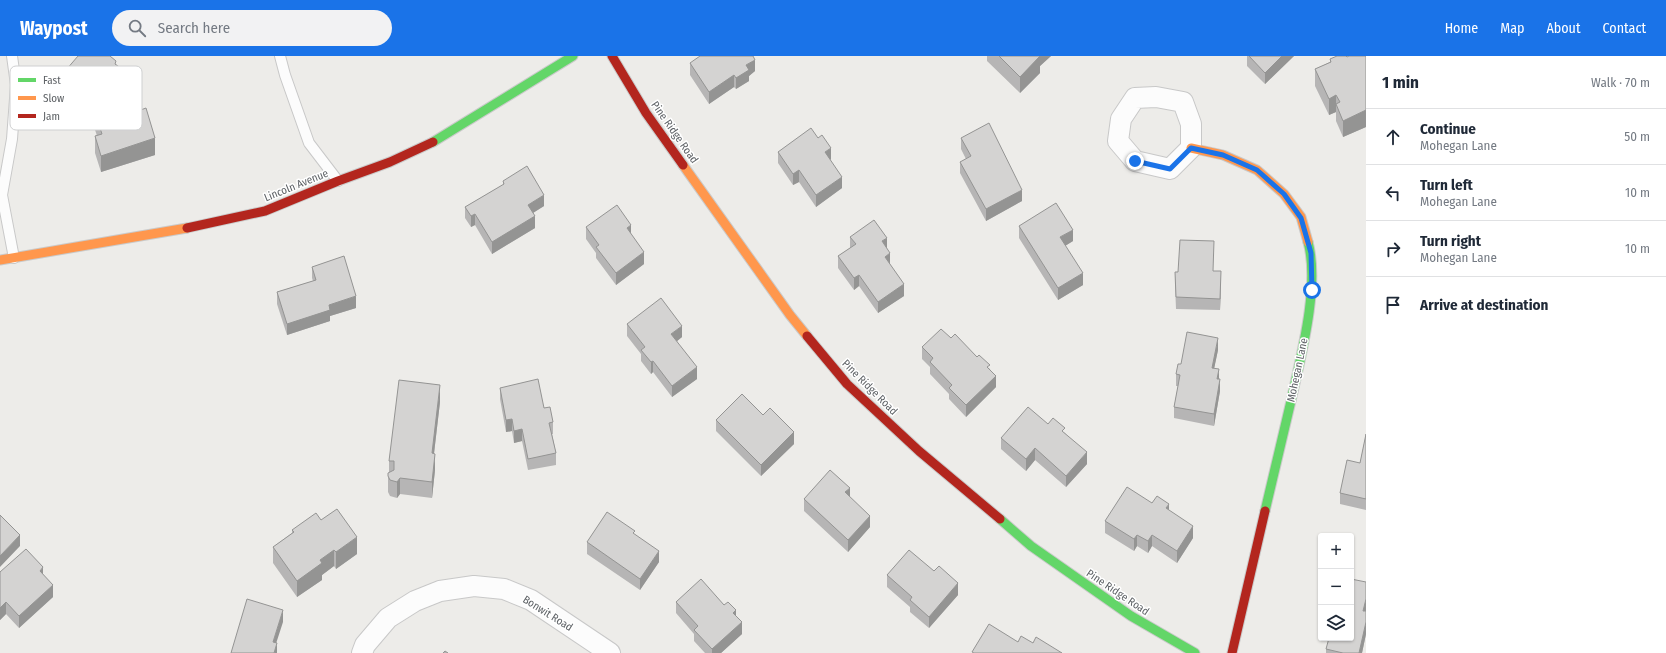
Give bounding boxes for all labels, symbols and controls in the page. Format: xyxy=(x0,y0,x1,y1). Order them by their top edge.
search box xyxy=(112,10,392,46)
text: Waypost xyxy=(20,17,88,40)
icon: search xyxy=(126,17,148,39)
text: Search here xyxy=(158,19,230,37)
text: Home xyxy=(1445,20,1478,37)
text: Map xyxy=(1500,20,1524,37)
text: About xyxy=(1546,20,1581,37)
text: Contact xyxy=(1603,20,1646,37)
legend xyxy=(10,66,142,130)
text: 1 min xyxy=(1382,72,1419,93)
text: Fast xyxy=(43,74,61,87)
text: Walk · 70 m xyxy=(1591,75,1650,90)
text: Slow xyxy=(43,92,64,105)
street label: Pine Ridge Road xyxy=(648,99,701,166)
text: Jam xyxy=(43,110,60,123)
text: Continue xyxy=(1420,120,1476,138)
icon: ahead xyxy=(1382,126,1404,148)
text: 50 m xyxy=(1624,129,1650,144)
text: Mohegan Lane xyxy=(1420,138,1497,153)
route end xyxy=(1126,152,1144,170)
street label: Lincoln Avenue xyxy=(262,167,330,204)
text: Turn left xyxy=(1420,176,1473,194)
icon: left xyxy=(1382,182,1404,204)
text: 10 m xyxy=(1625,185,1650,200)
text: Mohegan Lane xyxy=(1420,194,1497,209)
text: Turn right xyxy=(1420,232,1481,250)
icon: right xyxy=(1382,238,1404,260)
text: 10 m xyxy=(1625,241,1650,256)
text: Mohegan Lane xyxy=(1420,250,1497,265)
route start xyxy=(1303,281,1321,299)
icon: arrive xyxy=(1382,294,1404,316)
text: Arrive at destination xyxy=(1420,296,1548,314)
street label: Mohegan Lane xyxy=(1284,337,1311,403)
street label: Pine Ridge Road xyxy=(839,357,900,418)
map controls xyxy=(1318,533,1354,641)
button: + xyxy=(1318,533,1354,569)
street label: Pine Ridge Road xyxy=(1084,567,1152,618)
button: − xyxy=(1318,569,1354,605)
street label: Bonwit Road xyxy=(520,593,575,634)
button: layers xyxy=(1318,605,1354,641)

